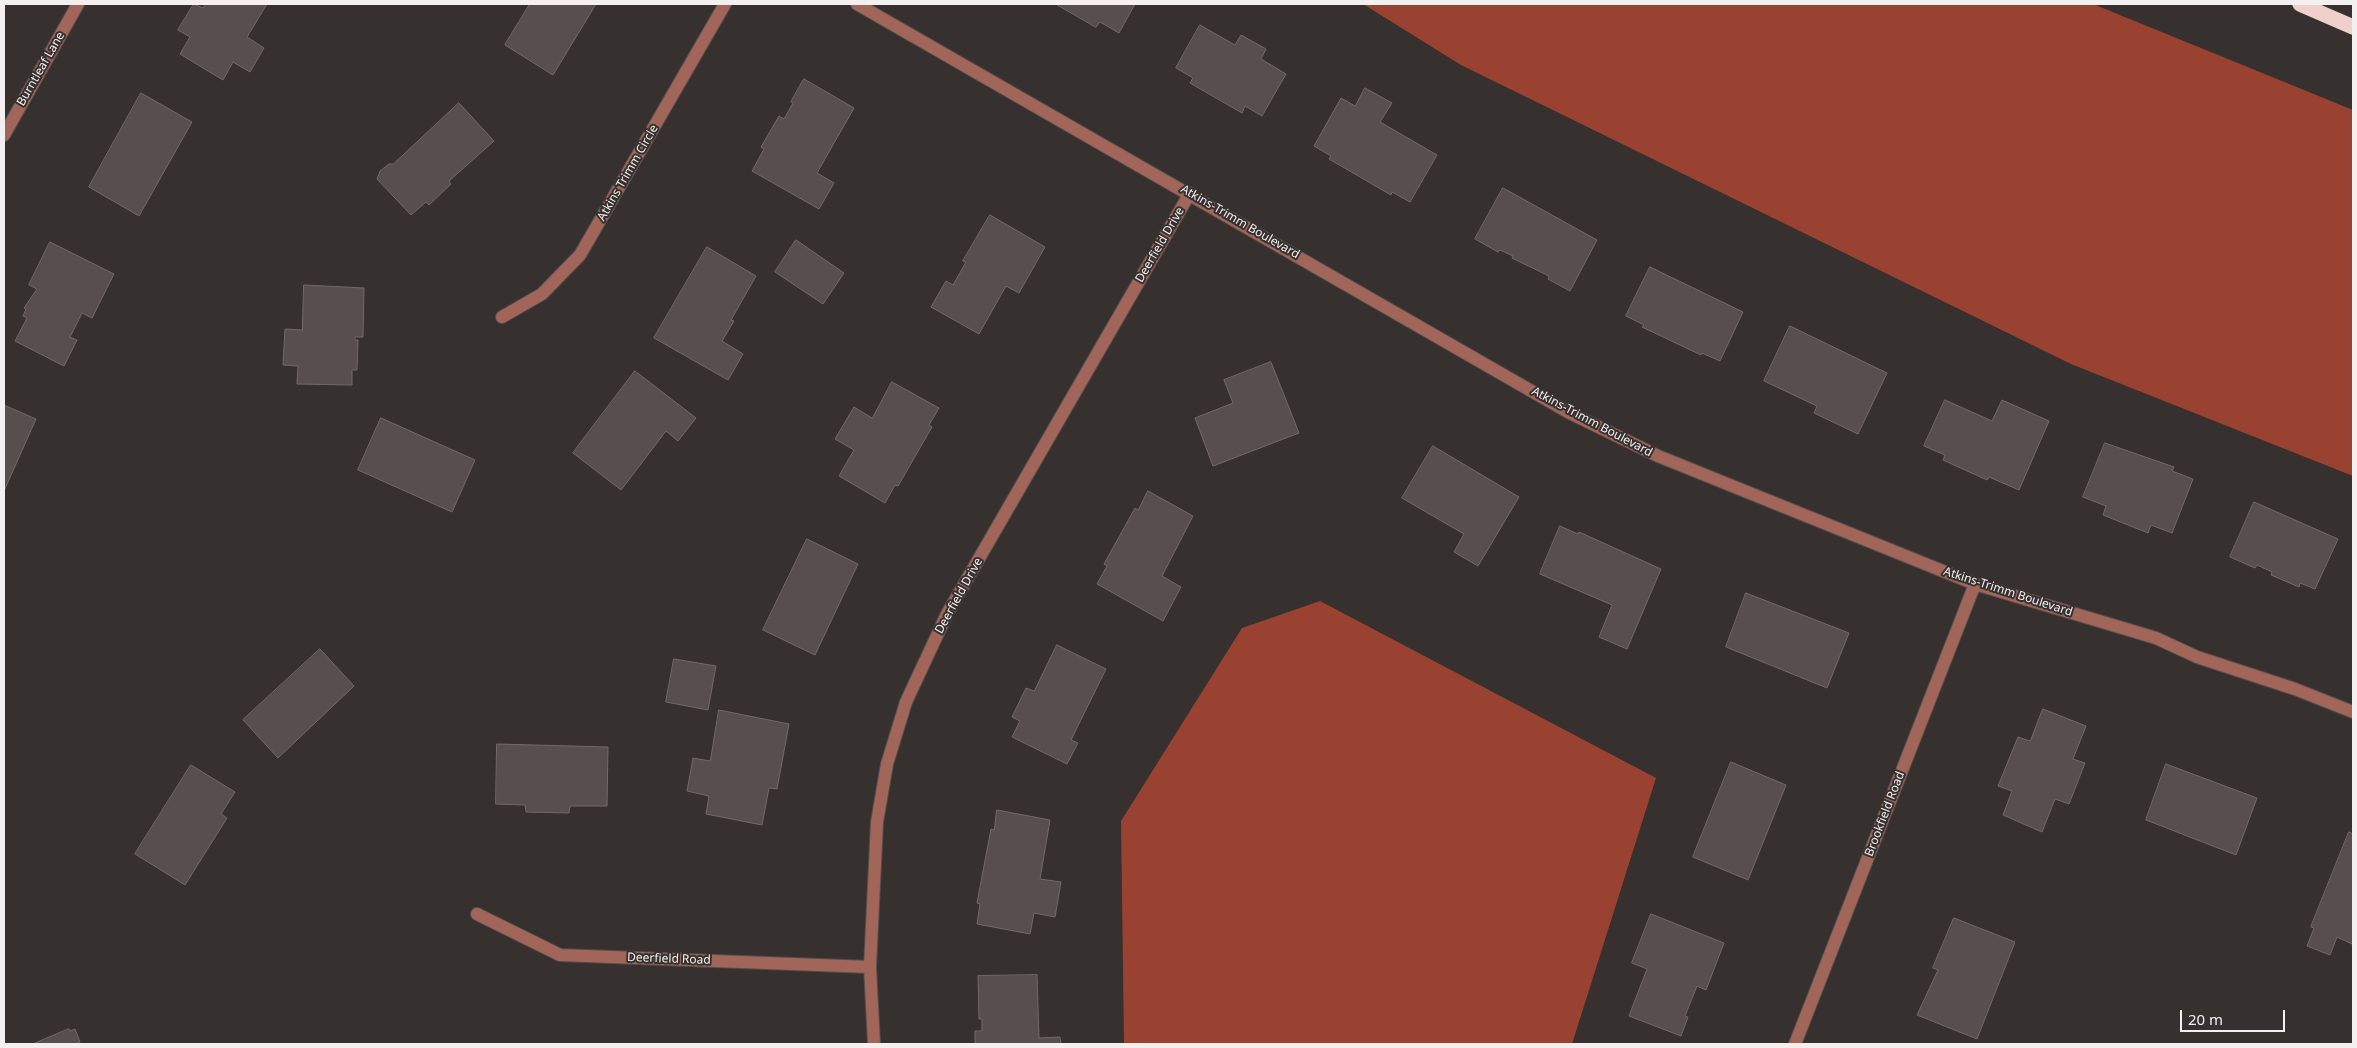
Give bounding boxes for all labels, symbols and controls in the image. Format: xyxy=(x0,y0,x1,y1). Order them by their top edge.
street label: Burntleaf Lane xyxy=(14,29,68,109)
street label: Atkins Trimm Circle xyxy=(595,122,661,224)
street label: Atkins-Trimm Boulevard xyxy=(1178,182,1302,262)
street label: Deerfield Drive xyxy=(1133,205,1187,285)
street label: Atkins-Trimm Boulevard xyxy=(1529,384,1655,460)
street label: Deerfield Drive xyxy=(932,556,986,636)
street label: Atkins-Trimm Boulevard xyxy=(1942,564,2074,620)
street label: Brookfield Road xyxy=(1862,769,1908,859)
street label: Deerfield Road xyxy=(627,950,711,968)
scale bar xyxy=(2182,1000,2287,1032)
text: 20 m xyxy=(2188,1009,2223,1029)

